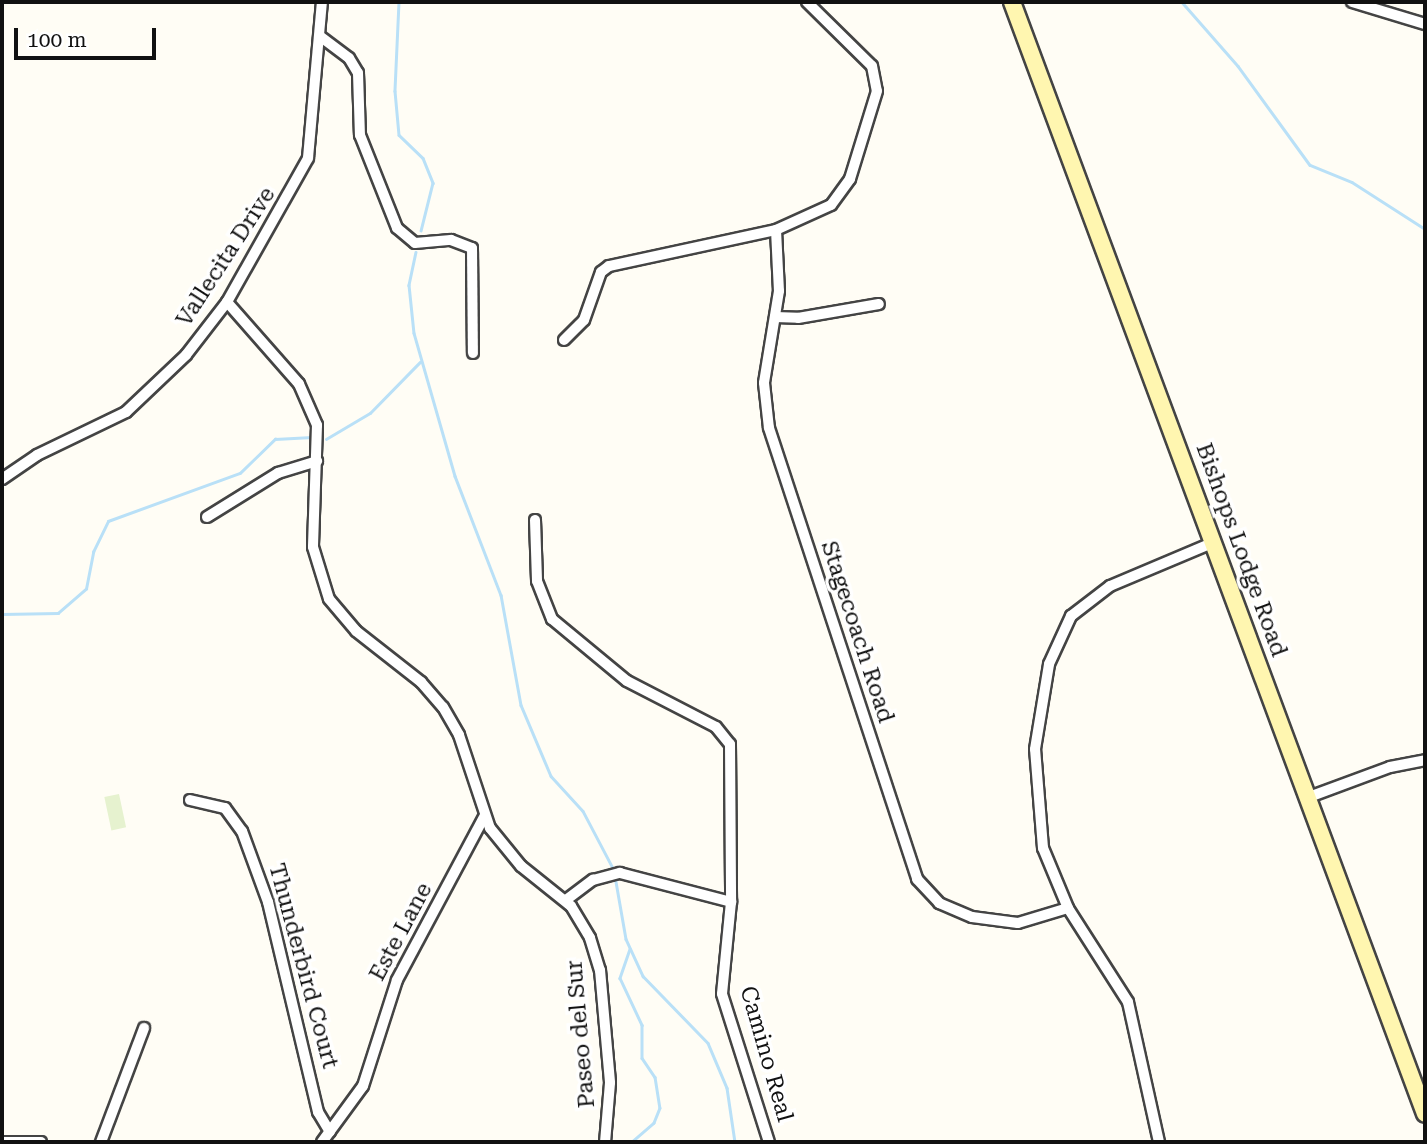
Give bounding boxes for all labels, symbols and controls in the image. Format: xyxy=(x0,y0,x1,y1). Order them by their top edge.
scale bar xyxy=(18,14,159,58)
text: 100 m xyxy=(27,28,87,52)
street label: Vallecita Drive xyxy=(171,182,281,332)
street label: Bishops Lodge Road xyxy=(1190,439,1292,661)
street label: Stagecoach Road xyxy=(815,538,899,726)
street label: Thunderbird Court xyxy=(262,860,344,1072)
street label: Este Lane xyxy=(364,878,438,986)
street label: Paseo del Sur xyxy=(561,959,601,1109)
street label: Camino Real xyxy=(733,983,799,1125)

